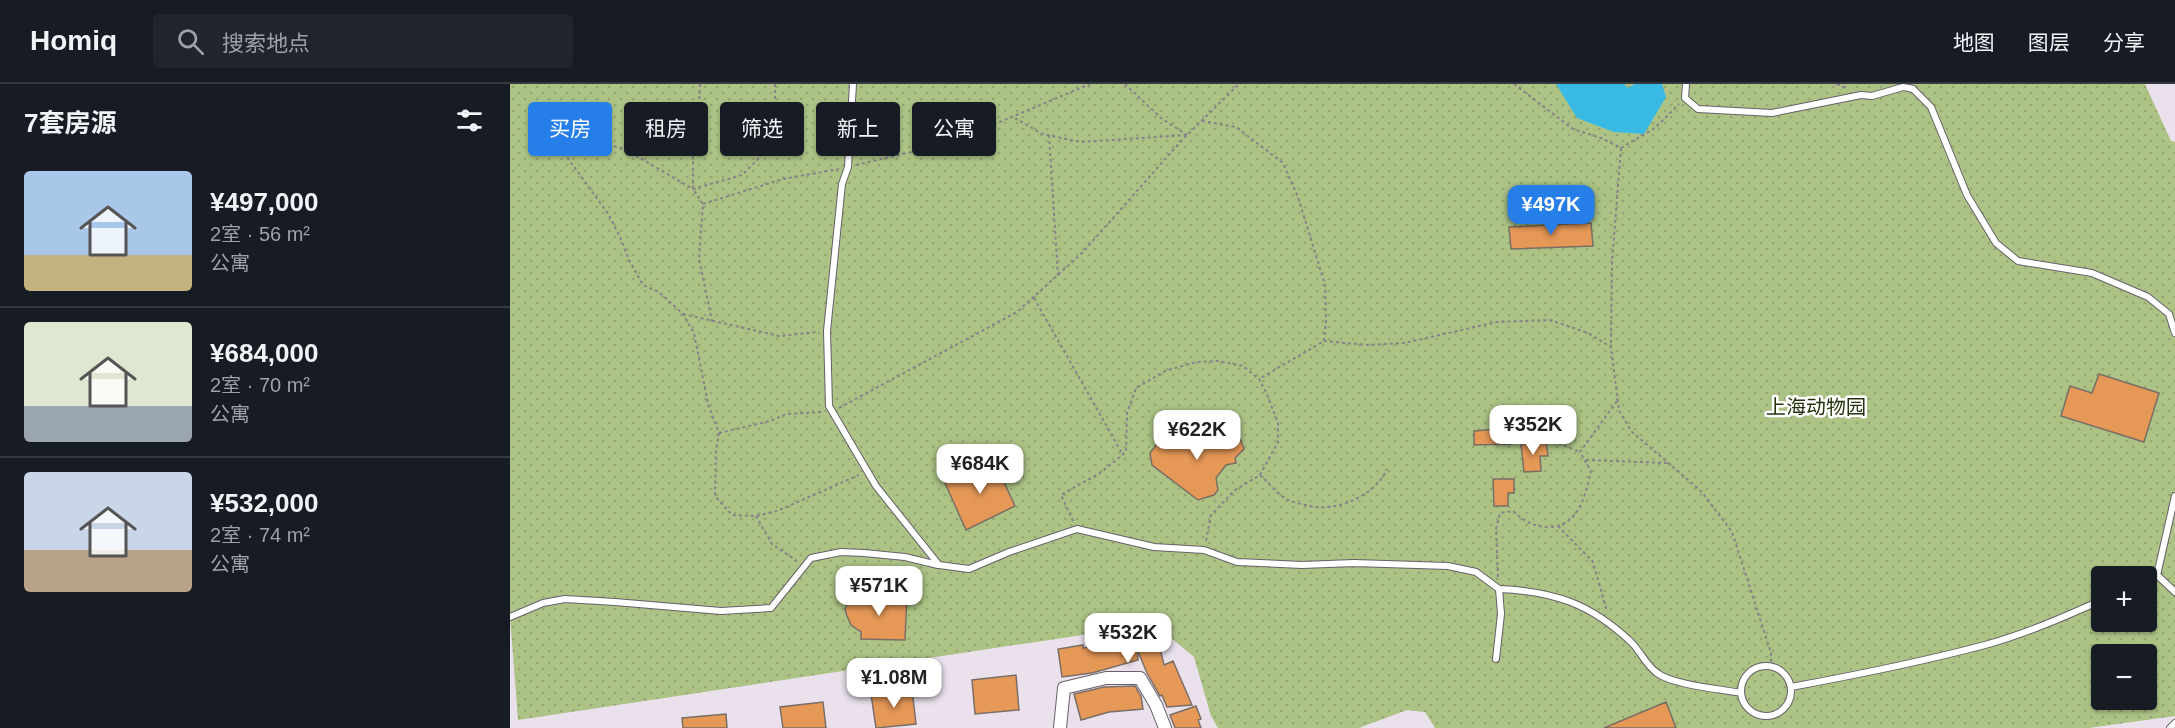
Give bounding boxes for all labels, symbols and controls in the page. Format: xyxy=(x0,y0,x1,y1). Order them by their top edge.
search box xyxy=(153,14,573,68)
text: Homiq xyxy=(30,25,117,56)
icon: search xyxy=(174,25,207,58)
text: 搜索地点 xyxy=(222,31,310,56)
text: 地图 xyxy=(1953,31,1995,54)
text: 图层 xyxy=(2028,31,2070,54)
text: 分享 xyxy=(2103,31,2145,54)
chip: 买房 xyxy=(528,102,612,156)
chip: 租房 xyxy=(624,102,708,156)
chip: 筛选 xyxy=(720,102,804,156)
chip: 新上 xyxy=(816,102,900,156)
chip: 公寓 xyxy=(912,102,996,156)
icon: filters xyxy=(453,104,486,137)
text: 7套房源 xyxy=(24,108,116,138)
pin: ¥497K xyxy=(1509,185,1593,236)
text: ¥497,000 xyxy=(210,187,318,217)
text: ¥497K xyxy=(1522,193,1580,215)
icon: home xyxy=(72,195,144,267)
text: 2室 · 56 m² xyxy=(210,223,310,245)
text: 公寓 xyxy=(210,252,250,274)
text: ¥684,000 xyxy=(210,338,318,368)
icon: home xyxy=(72,346,144,418)
text: 2室 · 70 m² xyxy=(210,374,310,396)
park label: 上海动物园 xyxy=(1766,396,1866,418)
text: 公寓 xyxy=(210,403,250,425)
pin: ¥352K xyxy=(1491,405,1575,456)
pin: ¥622K xyxy=(1155,410,1239,461)
text: ¥352K xyxy=(1504,413,1562,435)
text: ¥622K xyxy=(1168,418,1226,440)
pin: ¥684K xyxy=(938,444,1022,495)
text: ¥684K xyxy=(951,452,1009,474)
text: ¥532,000 xyxy=(210,488,318,518)
icon: home xyxy=(72,496,144,568)
text: 2室 · 74 m² xyxy=(210,524,310,546)
text: 公寓 xyxy=(210,553,250,575)
pin: ¥571K xyxy=(837,566,921,617)
map controls xyxy=(2091,566,2157,710)
button: + xyxy=(2091,566,2157,632)
text: ¥571K xyxy=(850,574,908,596)
pin: ¥532K xyxy=(1086,613,1170,664)
text: ¥532K xyxy=(1099,621,1157,643)
button: − xyxy=(2091,644,2157,710)
pin: ¥1.08M xyxy=(845,658,943,709)
text: ¥1.08M xyxy=(861,666,927,688)

